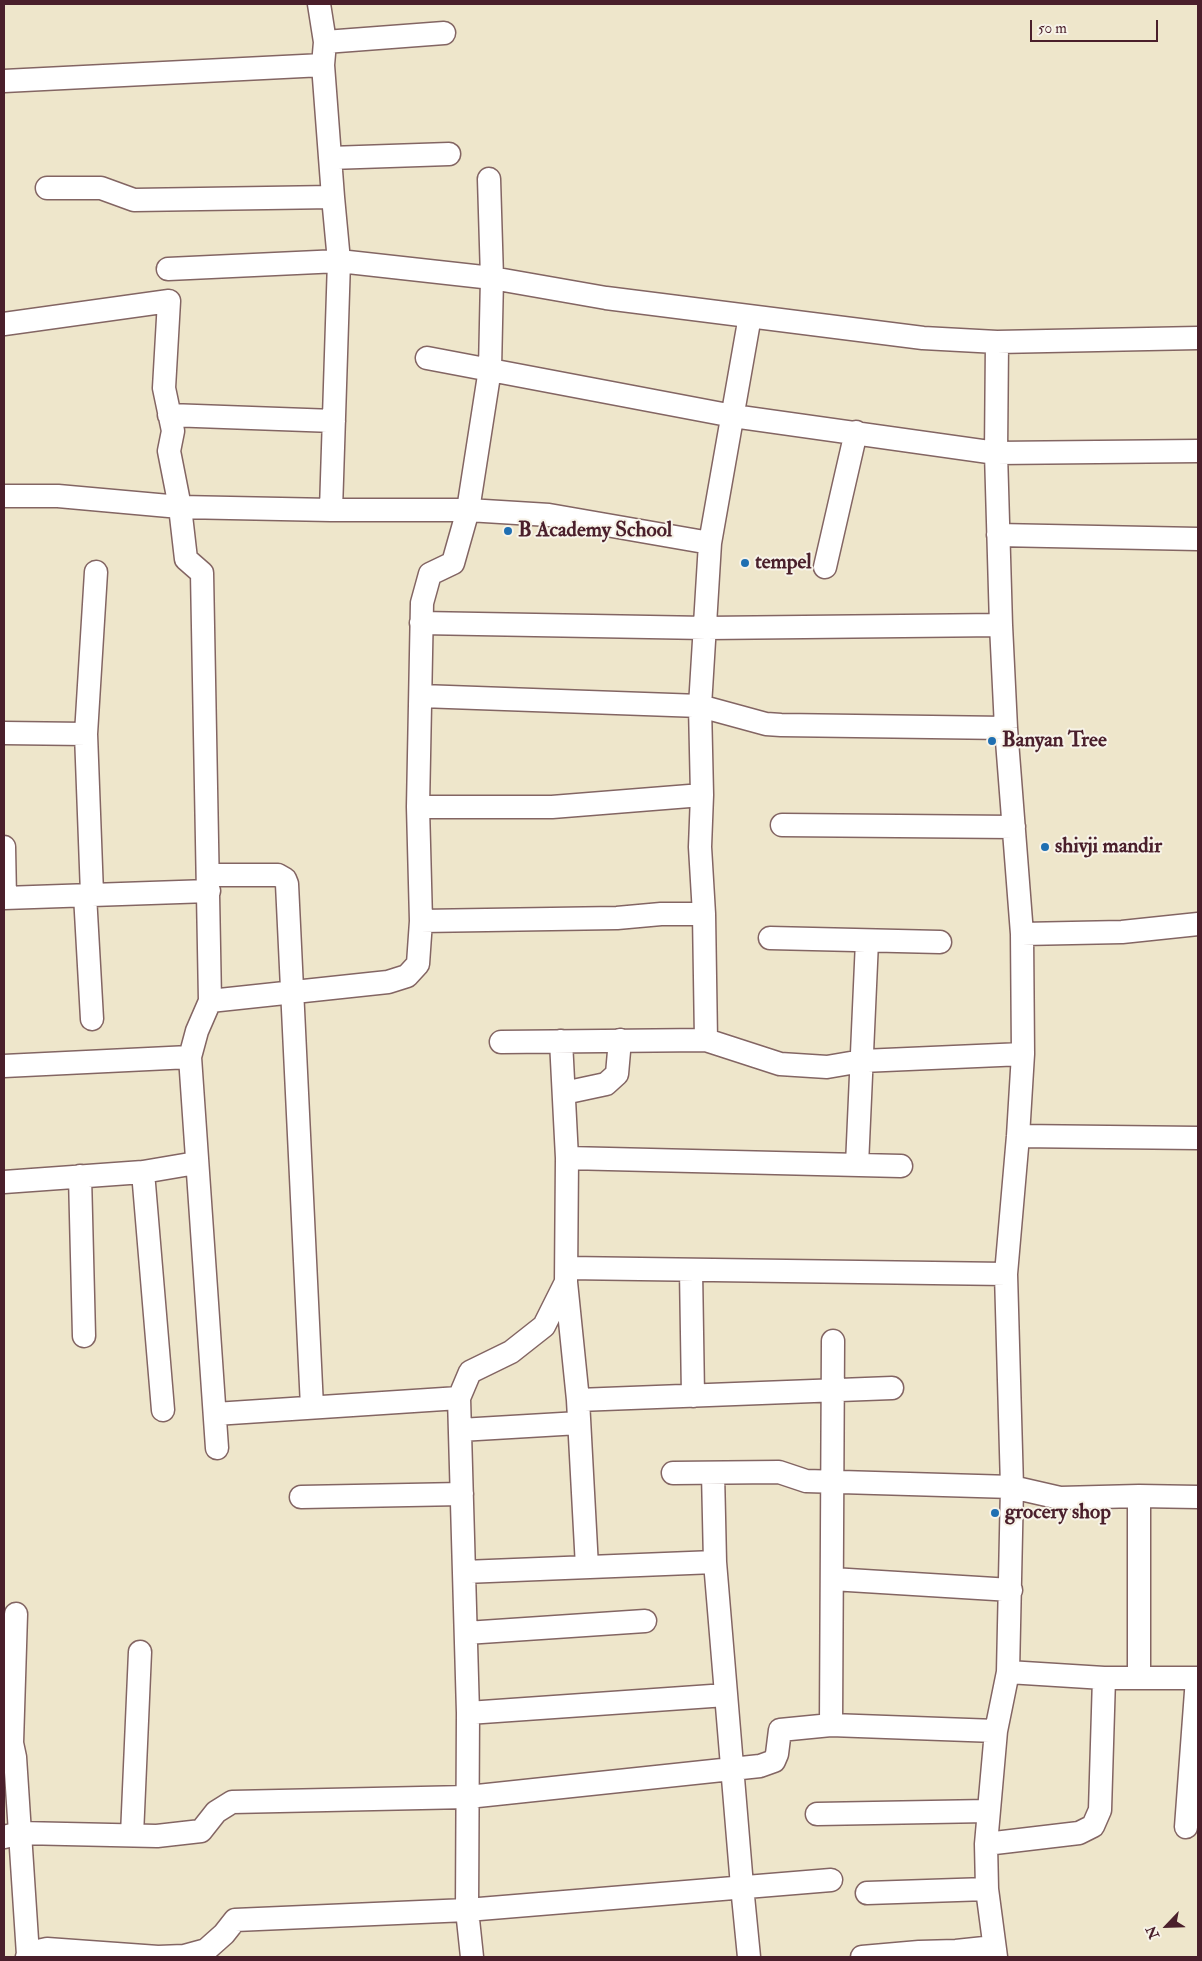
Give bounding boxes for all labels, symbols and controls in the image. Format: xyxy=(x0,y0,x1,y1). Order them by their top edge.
scale bar xyxy=(1032,10,1160,42)
text: 50 m xyxy=(1038,19,1067,38)
place label: B Academy School xyxy=(518,518,672,544)
marker: B Academy School xyxy=(502,525,514,537)
place label: tempel xyxy=(755,550,812,576)
marker: tempel xyxy=(739,557,751,569)
place label: Banyan Tree xyxy=(1002,728,1107,754)
marker: Banyan Tree xyxy=(986,735,998,747)
place label: shivji mandir xyxy=(1055,834,1162,860)
marker: shivji mandir xyxy=(1039,841,1051,853)
place label: grocery shop xyxy=(1005,1500,1111,1526)
marker: grocery shop xyxy=(989,1507,1001,1519)
north arrow xyxy=(1142,1901,1192,1951)
text: N xyxy=(1143,1923,1163,1941)

